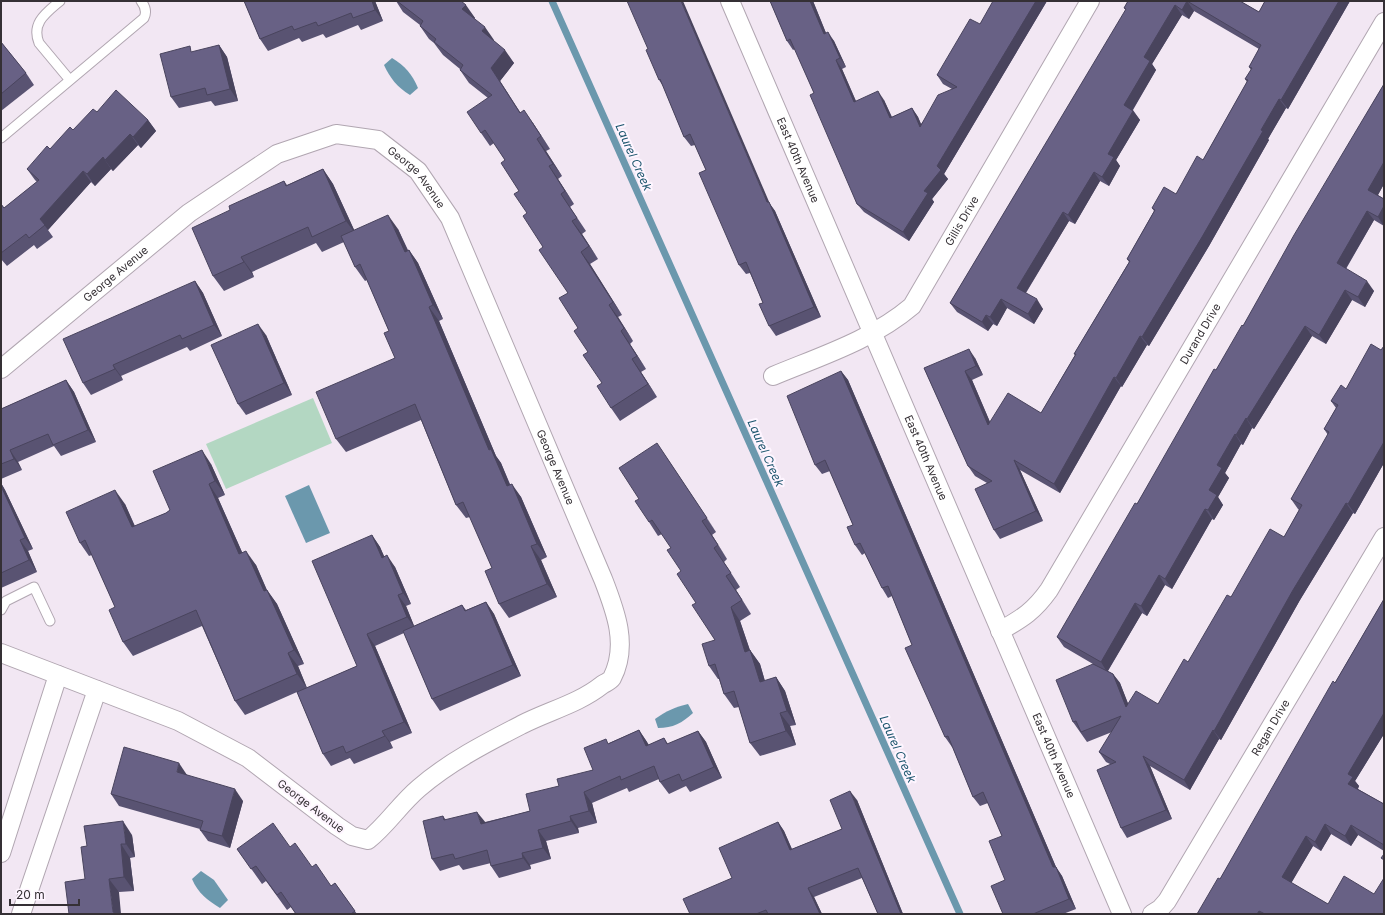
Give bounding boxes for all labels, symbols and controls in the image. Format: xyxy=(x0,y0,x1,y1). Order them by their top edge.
street label: East 40th Avenue xyxy=(774,115,823,205)
water label: Laurel Creek xyxy=(612,121,656,193)
street label: George Avenue xyxy=(385,143,448,211)
street label: Gillis Drive xyxy=(942,193,982,248)
street label: George Avenue xyxy=(80,243,151,305)
street label: Durand Drive xyxy=(1177,301,1224,367)
street label: East 40th Avenue xyxy=(902,413,951,502)
water label: Laurel Creek xyxy=(744,417,788,489)
street label: George Avenue xyxy=(533,427,578,507)
street label: Regan Drive xyxy=(1248,697,1293,758)
street label: East 40th Avenue xyxy=(1029,711,1078,800)
water label: Laurel Creek xyxy=(876,713,920,785)
street label: George Avenue xyxy=(275,776,347,836)
scale bar xyxy=(10,881,79,907)
text: 20 m xyxy=(16,887,45,902)

